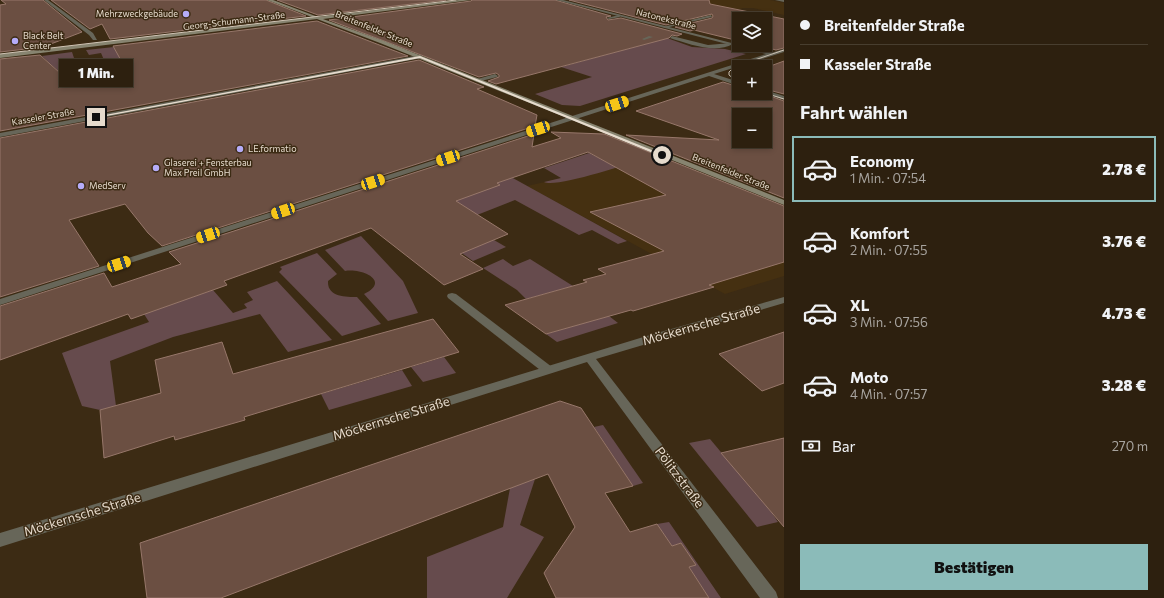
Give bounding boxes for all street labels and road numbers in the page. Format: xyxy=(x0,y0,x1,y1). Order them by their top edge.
street label: Natonekstraße xyxy=(635,6,698,31)
street label: Breitenfelder Straße xyxy=(334,8,415,49)
street label: Georg-Schumann-Straße xyxy=(182,9,286,32)
street label: Kasseler Straße xyxy=(11,106,75,127)
street label: Breitenfelder Straße xyxy=(691,151,772,192)
street label: Möckernsche Straße xyxy=(640,300,762,348)
street label: Möckernsche Straße xyxy=(331,393,452,443)
street label: Pölitzstraße xyxy=(652,443,708,511)
street label: Möckernsche Straße xyxy=(22,489,143,539)

